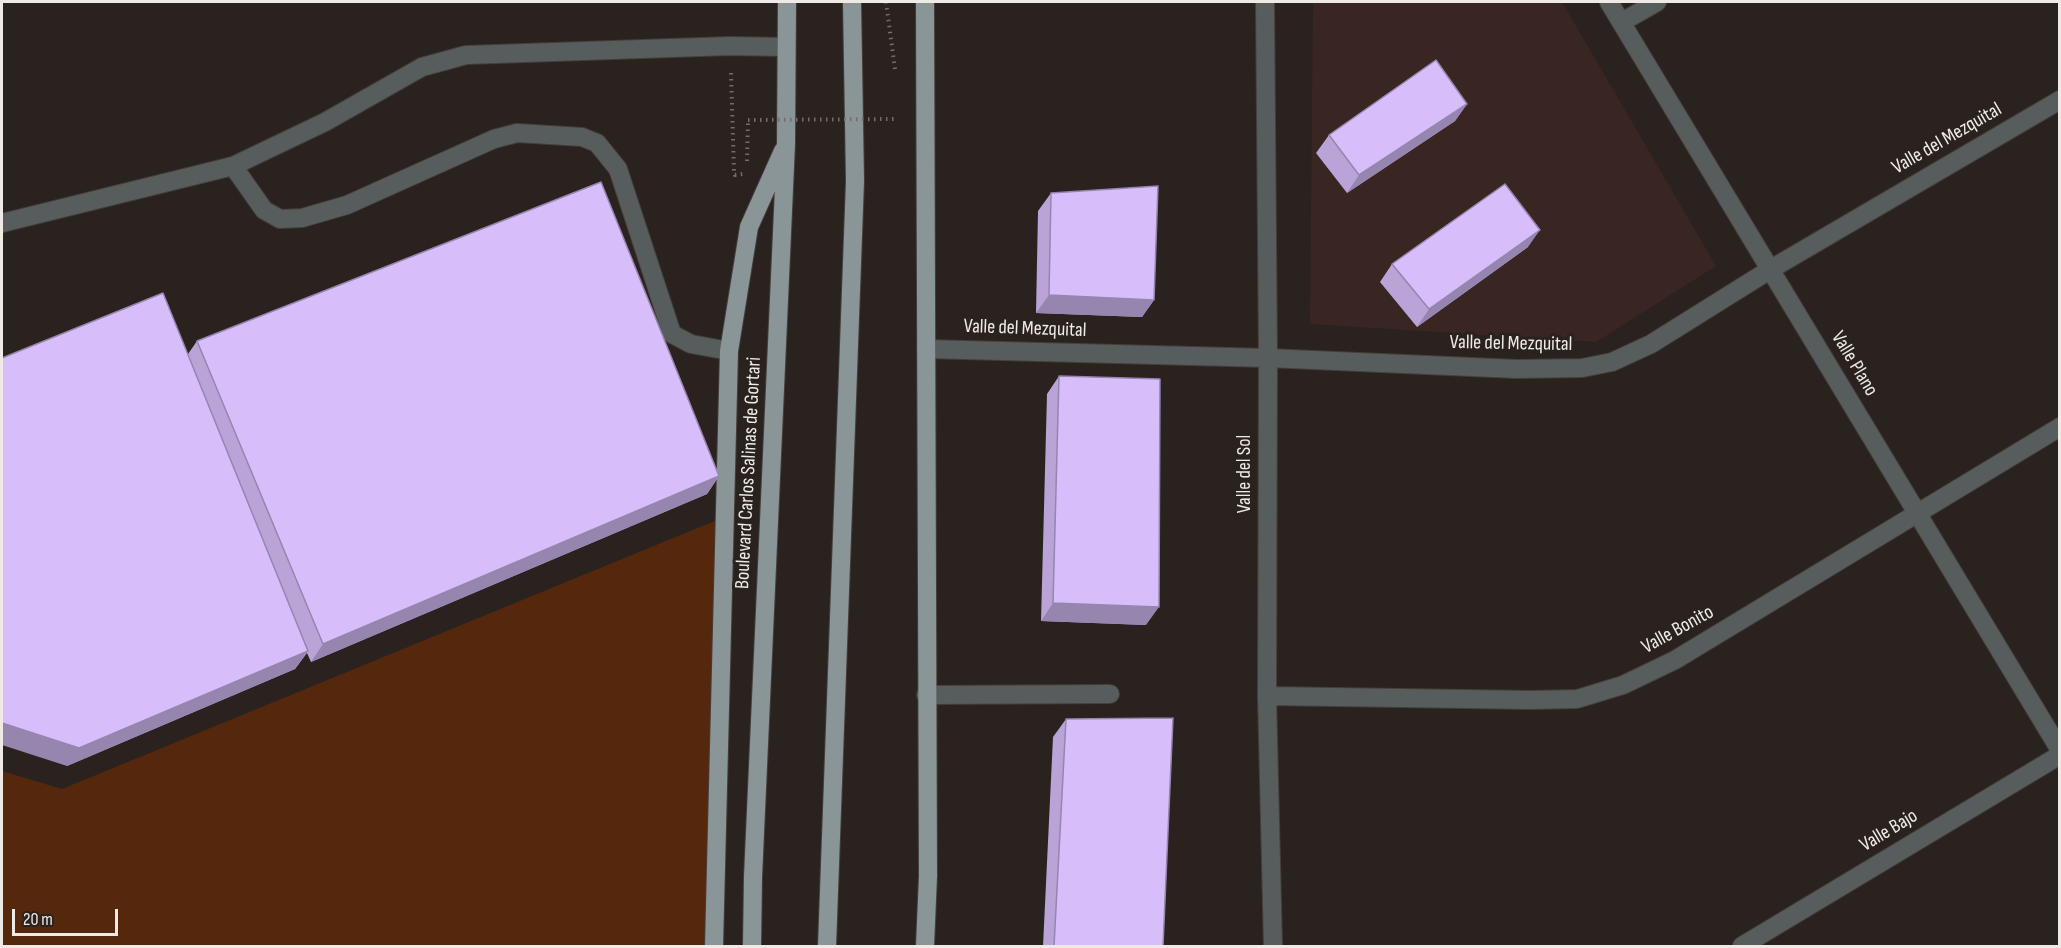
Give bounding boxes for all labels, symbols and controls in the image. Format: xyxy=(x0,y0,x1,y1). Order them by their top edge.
street label: Valle del Mezquital xyxy=(1888,98,2006,180)
street label: Valle del Mezquital xyxy=(963,315,1087,343)
street label: Valle Plano xyxy=(1825,327,1883,401)
street label: Valle del Mezquital xyxy=(1449,331,1573,357)
street label: Boulevard Carlos Salinas de Gortari xyxy=(731,356,767,590)
street label: Valle del Sol xyxy=(1233,435,1257,513)
street label: Valle Bonito xyxy=(1638,600,1718,660)
street label: Valle Bajo xyxy=(1856,804,1922,858)
scale bar xyxy=(15,897,122,935)
text: 20 m xyxy=(23,909,53,930)

